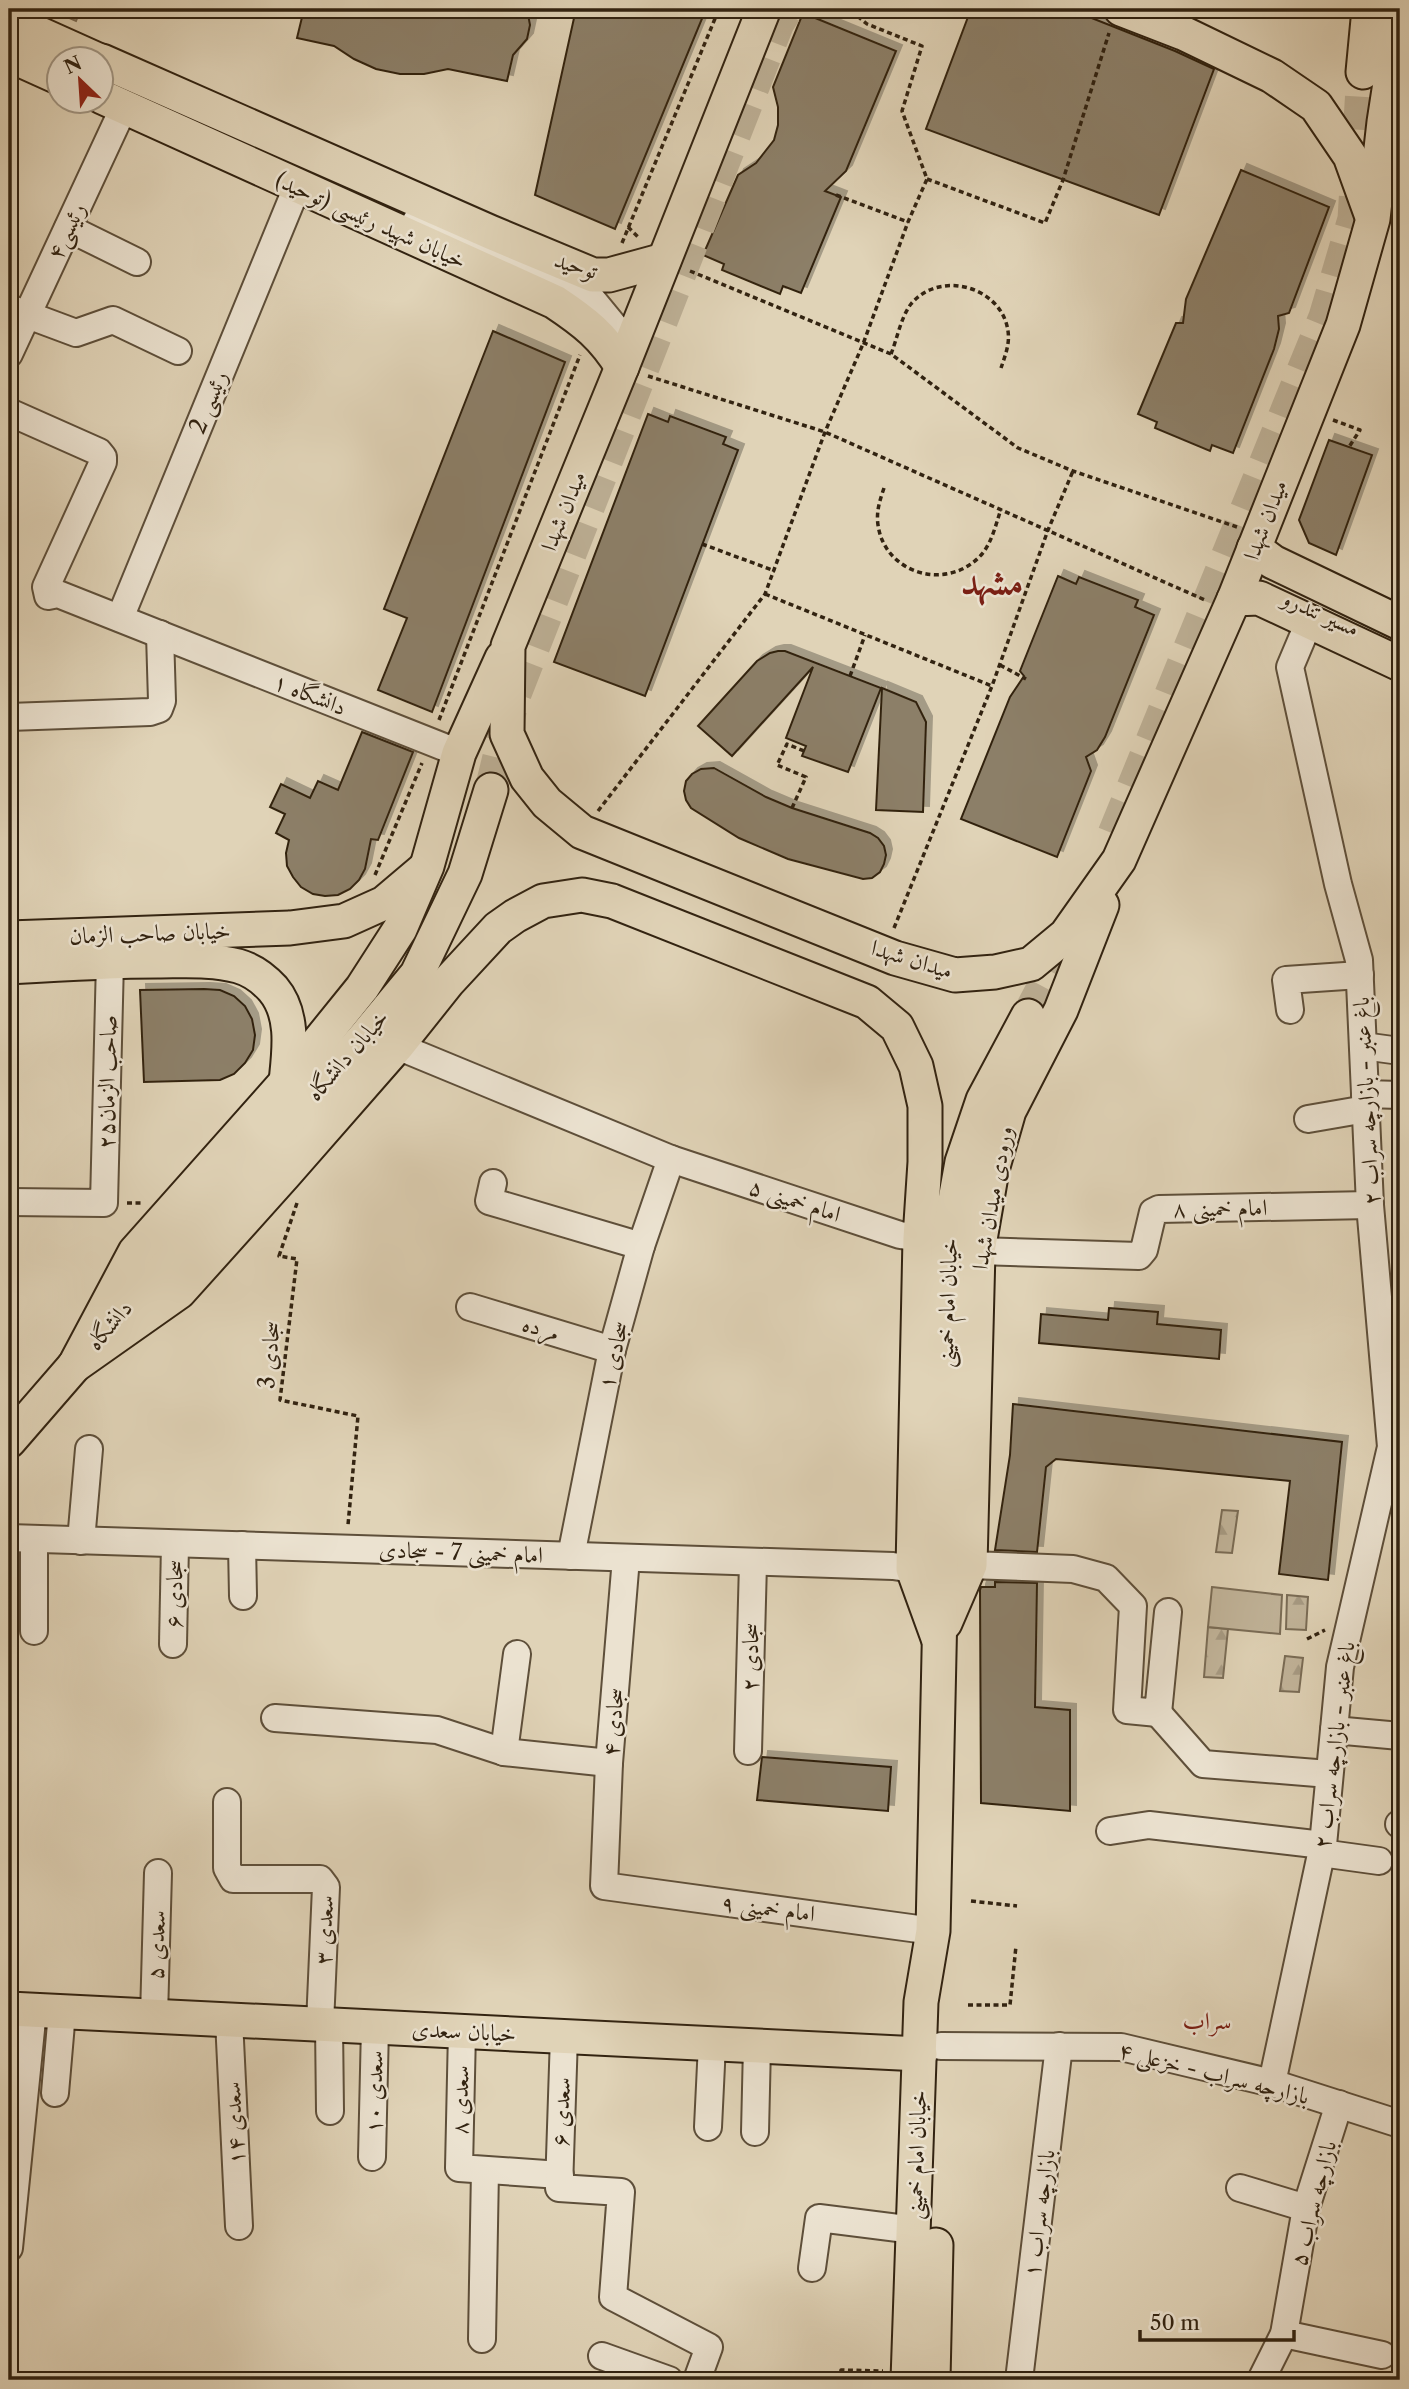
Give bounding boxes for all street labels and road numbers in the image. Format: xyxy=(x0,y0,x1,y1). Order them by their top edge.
street label: خیابان شهید رئیسی (توحید) xyxy=(270,165,471,277)
street label: رئیسی۴ xyxy=(41,198,94,265)
street label: توحید xyxy=(551,245,602,286)
street label: رئیسی 2 xyxy=(183,367,236,439)
street label: میدان شهدا xyxy=(534,467,593,556)
street label: میدان شهدا xyxy=(1237,476,1294,565)
street label: مسیر تندرو xyxy=(1276,583,1364,642)
street label: دانشگاه ۱ xyxy=(269,667,351,721)
street label: خیابان صاحب الزمان xyxy=(69,916,231,952)
street label: میدان شهدا xyxy=(867,933,956,986)
street label: باغ عنبر - بازارچه سراب ۲ xyxy=(1347,996,1391,1206)
street label: خیابان دانشگاه xyxy=(300,1004,394,1106)
street label: صاحب الزمان۲۵ xyxy=(92,1015,124,1149)
street label: ورودی میدان شهدا xyxy=(966,1124,1019,1272)
street label: امام خمینی ۵ xyxy=(744,1172,844,1234)
street label: امام خمینی ۸ xyxy=(1173,1193,1268,1229)
street label: خیابان امام خمینی xyxy=(931,1238,969,1369)
street label: دانشگاه xyxy=(80,1294,138,1356)
street label: مرده xyxy=(518,1309,563,1349)
street label: سجادی ۱ xyxy=(592,1318,634,1392)
street label: سجادی 3 xyxy=(252,1320,286,1390)
street label: امام خمینی 7 - سجادی xyxy=(378,1535,544,1575)
street label: سجادی ۶ xyxy=(159,1559,189,1629)
street label: سجادی ۲ xyxy=(735,1622,765,1692)
street label: باغ عنبر - بازارچه سراب ۲ xyxy=(1307,1640,1367,1851)
street label: سجادی ۴ xyxy=(596,1686,630,1758)
street label: امام خمینی ۹ xyxy=(719,1888,817,1934)
street label: سعدی ۳ xyxy=(309,1895,339,1965)
street label: سعدی ۵ xyxy=(141,1910,171,1980)
street label: خیابان سعدی xyxy=(411,2014,517,2048)
street label: بازارچه سراب - خزعلی ۴ xyxy=(1115,2036,1312,2114)
street label: سعدی ۱۰ xyxy=(359,2050,389,2134)
street label: سعدی ۸ xyxy=(445,2065,475,2135)
street label: سعدی ۶ xyxy=(546,2077,576,2147)
street label: سعدی ۱۴ xyxy=(218,2081,250,2165)
street label: خیابان امام خمینی xyxy=(900,2090,938,2221)
street label: بازارچه سراب ۵ xyxy=(1284,2137,1344,2269)
street label: بازارچه سراب ۱ xyxy=(1017,2148,1063,2279)

